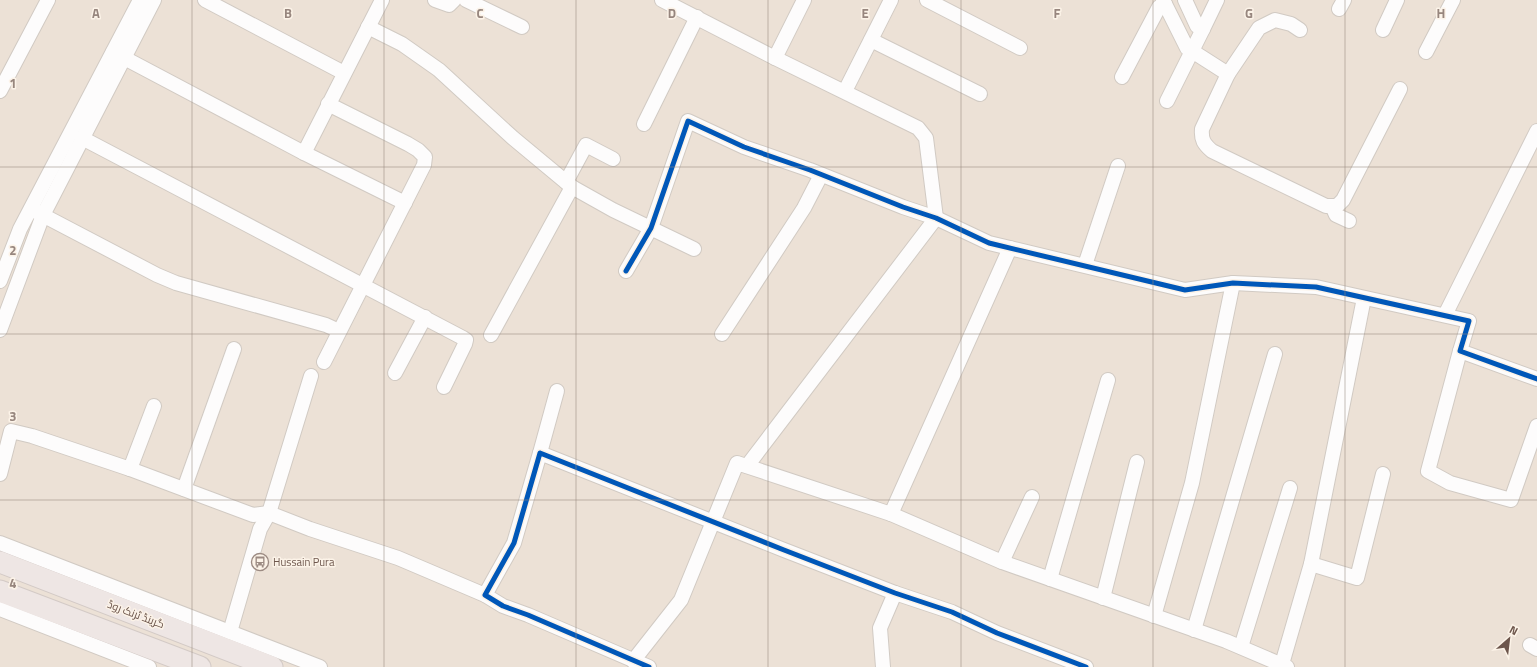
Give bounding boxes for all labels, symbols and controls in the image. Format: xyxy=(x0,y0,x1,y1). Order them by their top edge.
text: A xyxy=(92,3,100,23)
text: B xyxy=(284,3,292,23)
text: C xyxy=(476,3,484,23)
text: D xyxy=(668,3,676,23)
text: E xyxy=(861,3,869,23)
text: F xyxy=(1054,3,1061,23)
text: G xyxy=(1245,3,1253,23)
text: H xyxy=(1437,3,1445,23)
text: 1 xyxy=(9,73,17,93)
text: 2 xyxy=(9,240,17,260)
text: 3 xyxy=(9,406,17,426)
bus stop icon: Hussain Pura xyxy=(250,552,270,572)
place label: Hussain Pura xyxy=(273,554,335,570)
text: 4 xyxy=(9,573,17,593)
street label: گرینڈ ٹرنک روڈ xyxy=(105,596,167,632)
north arrow xyxy=(1489,619,1529,659)
text: N xyxy=(1507,621,1521,639)

